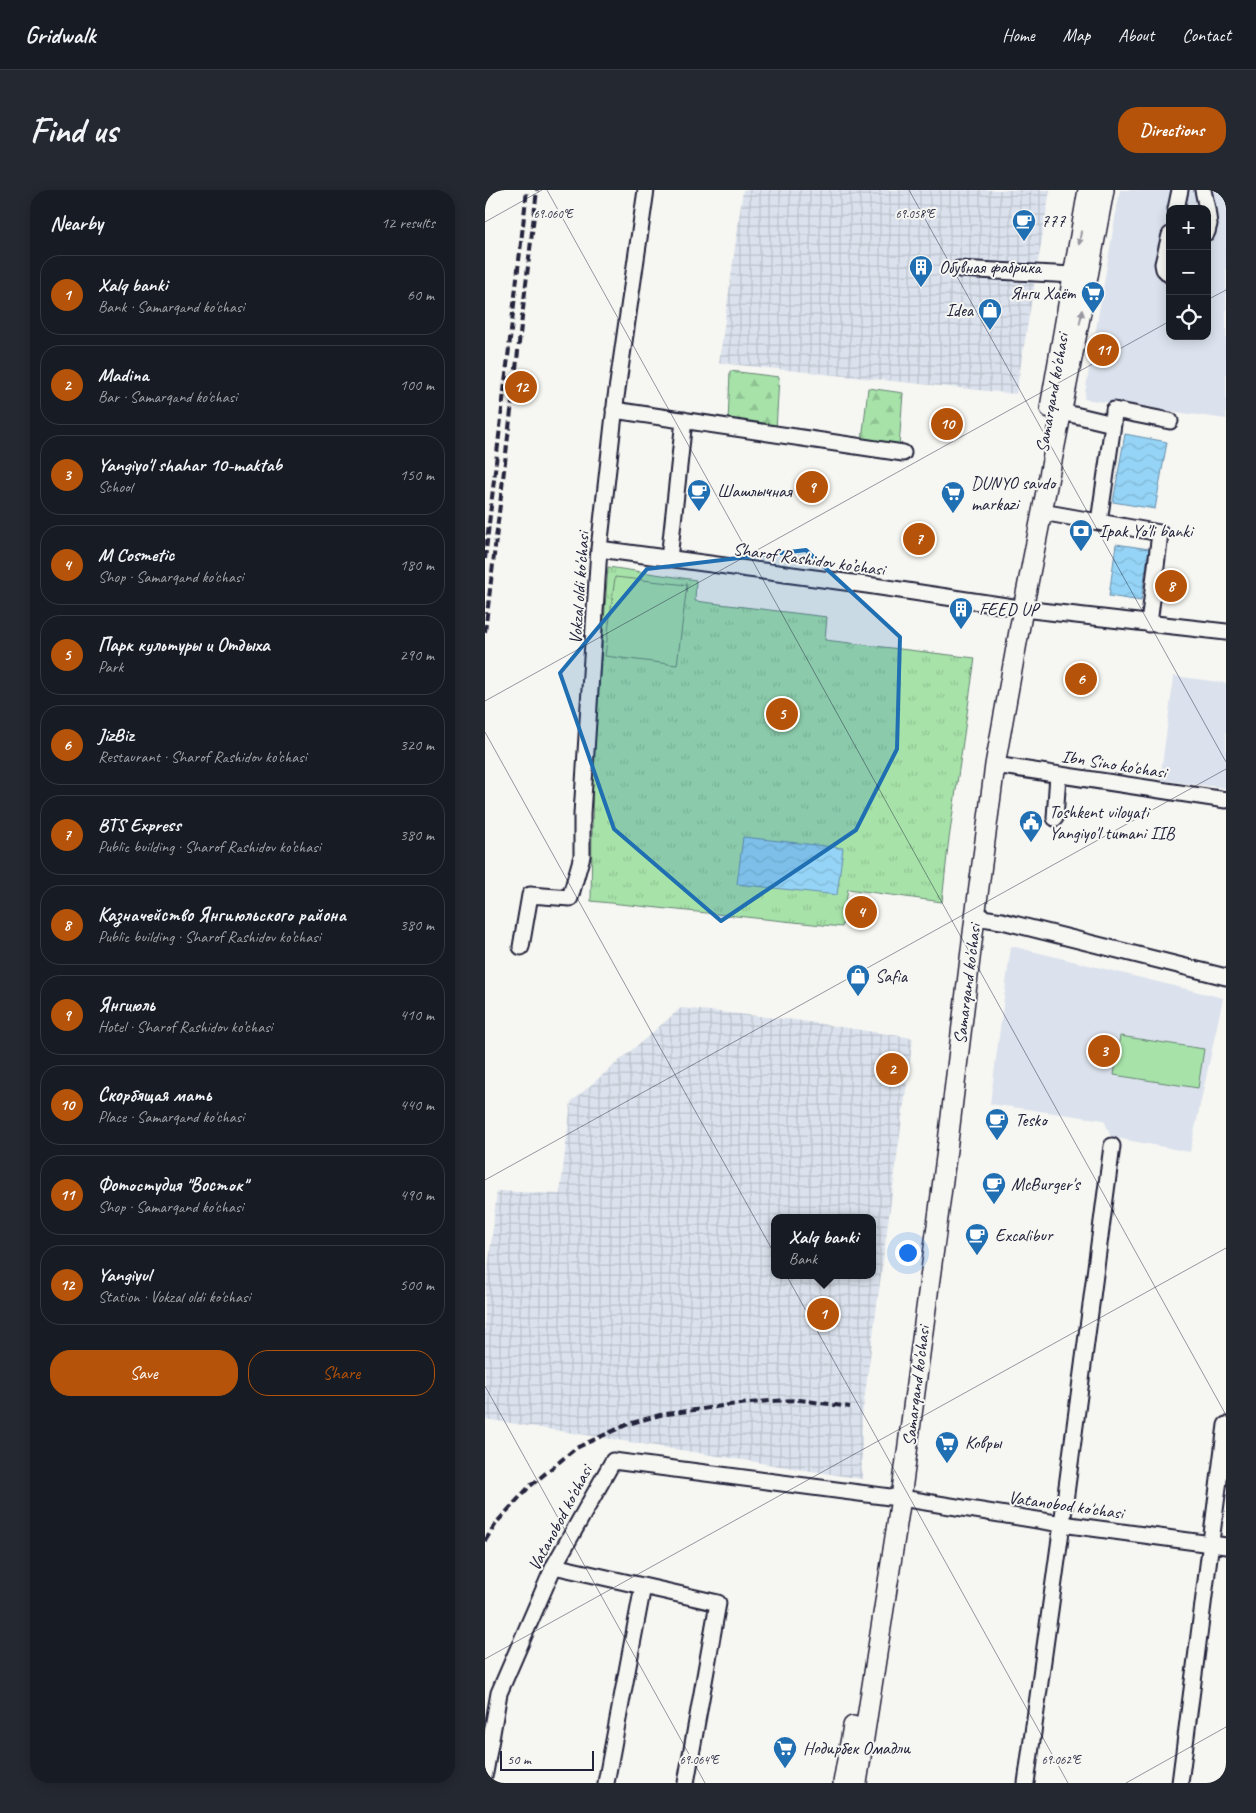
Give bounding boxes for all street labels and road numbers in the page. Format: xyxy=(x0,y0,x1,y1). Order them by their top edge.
street label: Samarqand ko'chasi xyxy=(1031,329,1074,454)
street label: Vokzal oldi ko'chasi xyxy=(564,528,594,645)
street label: Sharof Rashidov ko’chasi xyxy=(732,537,889,581)
street label: Ibn Sino ko'chasi xyxy=(1060,745,1171,784)
street label: Samarqand ko'chasi xyxy=(949,920,986,1045)
street label: Samarqand ko'chasi xyxy=(898,1322,935,1447)
street label: Vatanobod ko'chasi xyxy=(523,1459,598,1574)
street label: Vatanobod ko'chasi xyxy=(1007,1486,1128,1524)

